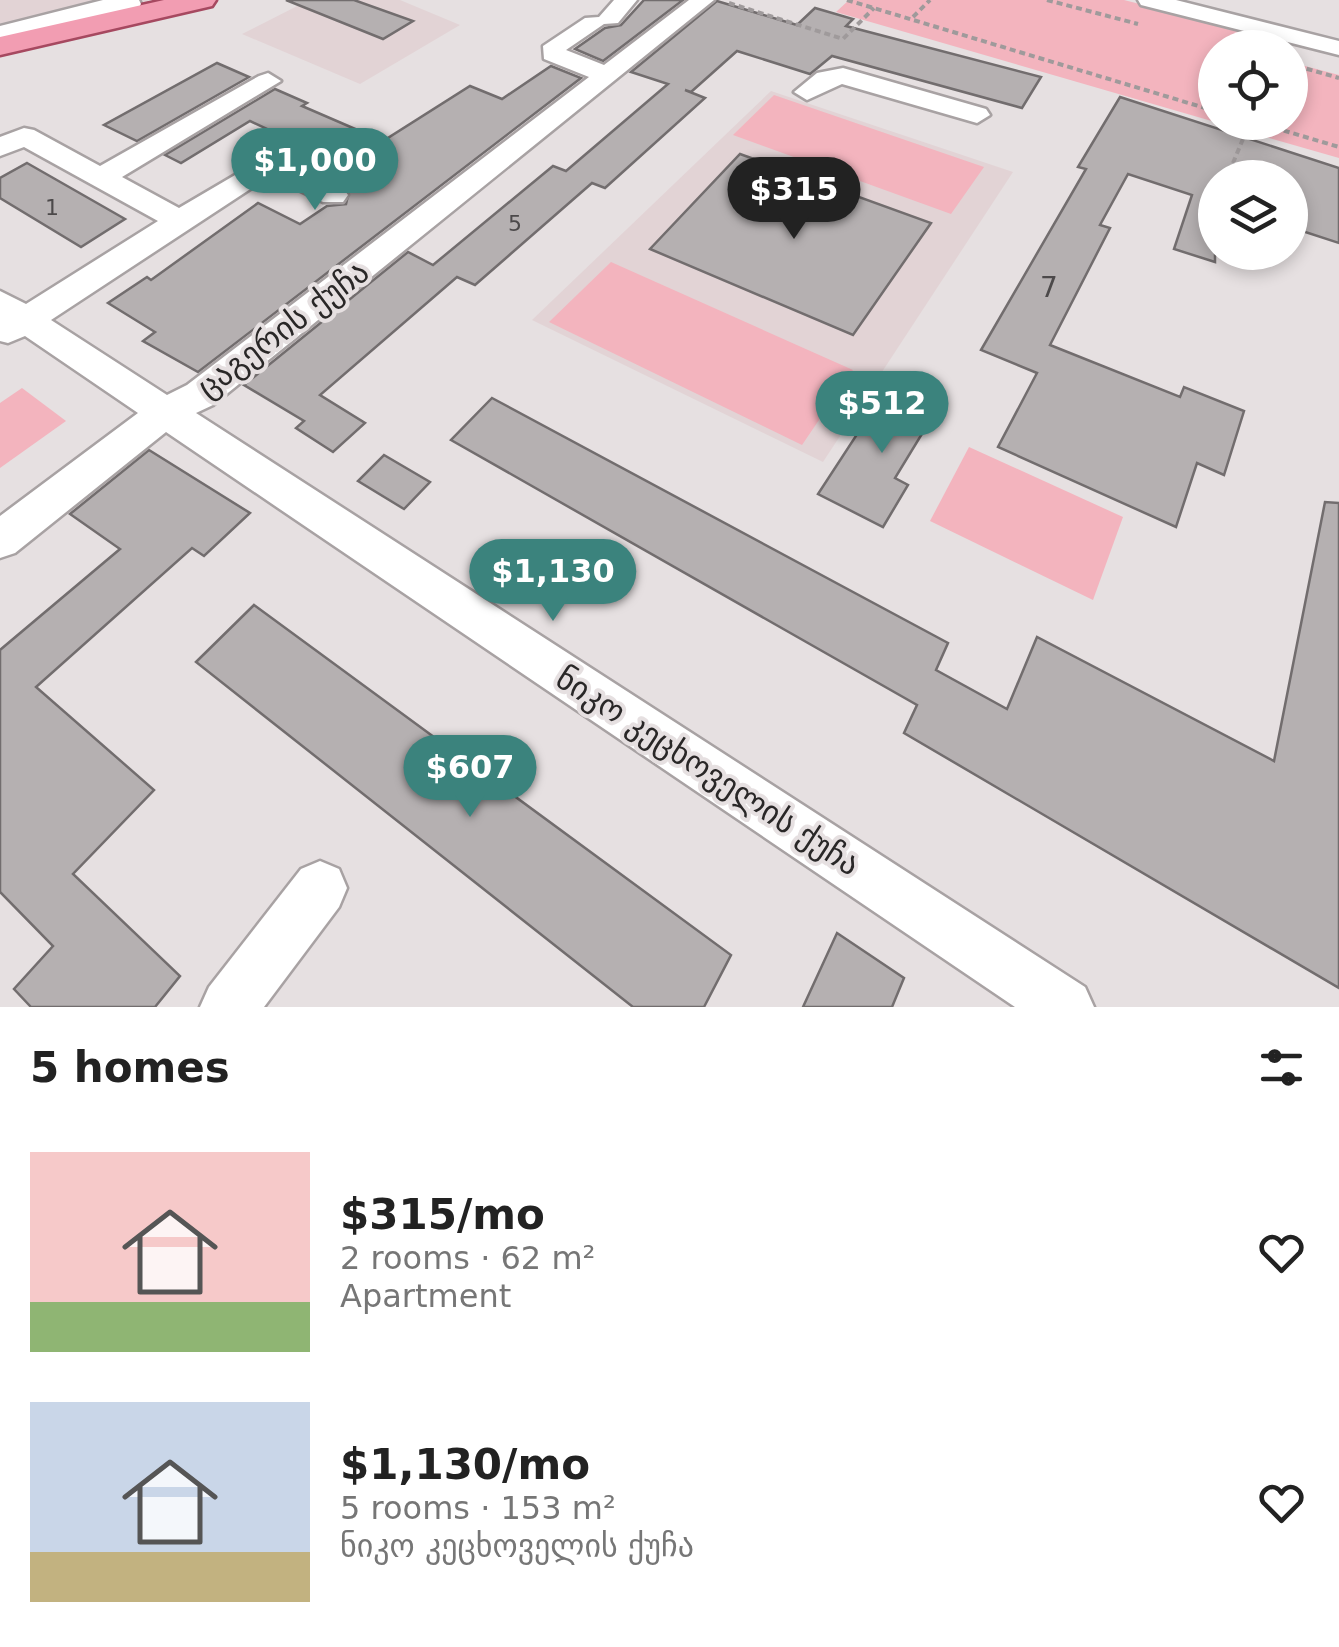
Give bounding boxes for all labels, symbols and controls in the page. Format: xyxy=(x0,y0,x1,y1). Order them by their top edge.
map controls xyxy=(1198,30,1308,270)
button: locate xyxy=(1198,30,1308,140)
pin: $1,000 xyxy=(234,128,396,213)
text: $1,000 xyxy=(253,141,377,179)
pin: $315 xyxy=(735,157,853,242)
button: layers xyxy=(1198,160,1308,270)
text: $315 xyxy=(749,170,839,208)
house number: 1 xyxy=(45,195,59,220)
house number: 5 xyxy=(508,211,522,236)
street label: ცაგერის ქუჩა xyxy=(190,252,376,406)
house number: 7 xyxy=(1040,271,1058,304)
pin: $512 xyxy=(823,371,941,456)
text: $512 xyxy=(837,384,927,422)
pin: $1,130 xyxy=(472,539,634,624)
text: $1,130 xyxy=(491,552,615,590)
street label: ნიკო კეცხოველის ქუჩა xyxy=(549,659,867,883)
pin: $607 xyxy=(411,735,529,820)
text: $607 xyxy=(425,748,515,786)
icon: filters xyxy=(1254,1040,1309,1095)
text: 5 homes xyxy=(30,1043,230,1092)
text: $315/mo xyxy=(340,1190,545,1239)
icon: home xyxy=(110,1192,230,1312)
icon: heart xyxy=(1254,1225,1309,1280)
text: 2 rooms · 62 m² xyxy=(340,1239,595,1277)
text: Apartment xyxy=(340,1277,511,1315)
text: $1,130/mo xyxy=(340,1440,590,1489)
icon: home xyxy=(110,1442,230,1562)
icon: heart xyxy=(1254,1475,1309,1530)
text: 5 rooms · 153 m² xyxy=(340,1489,616,1527)
text: ნიკო კეცხოველის ქუჩა xyxy=(340,1527,694,1565)

